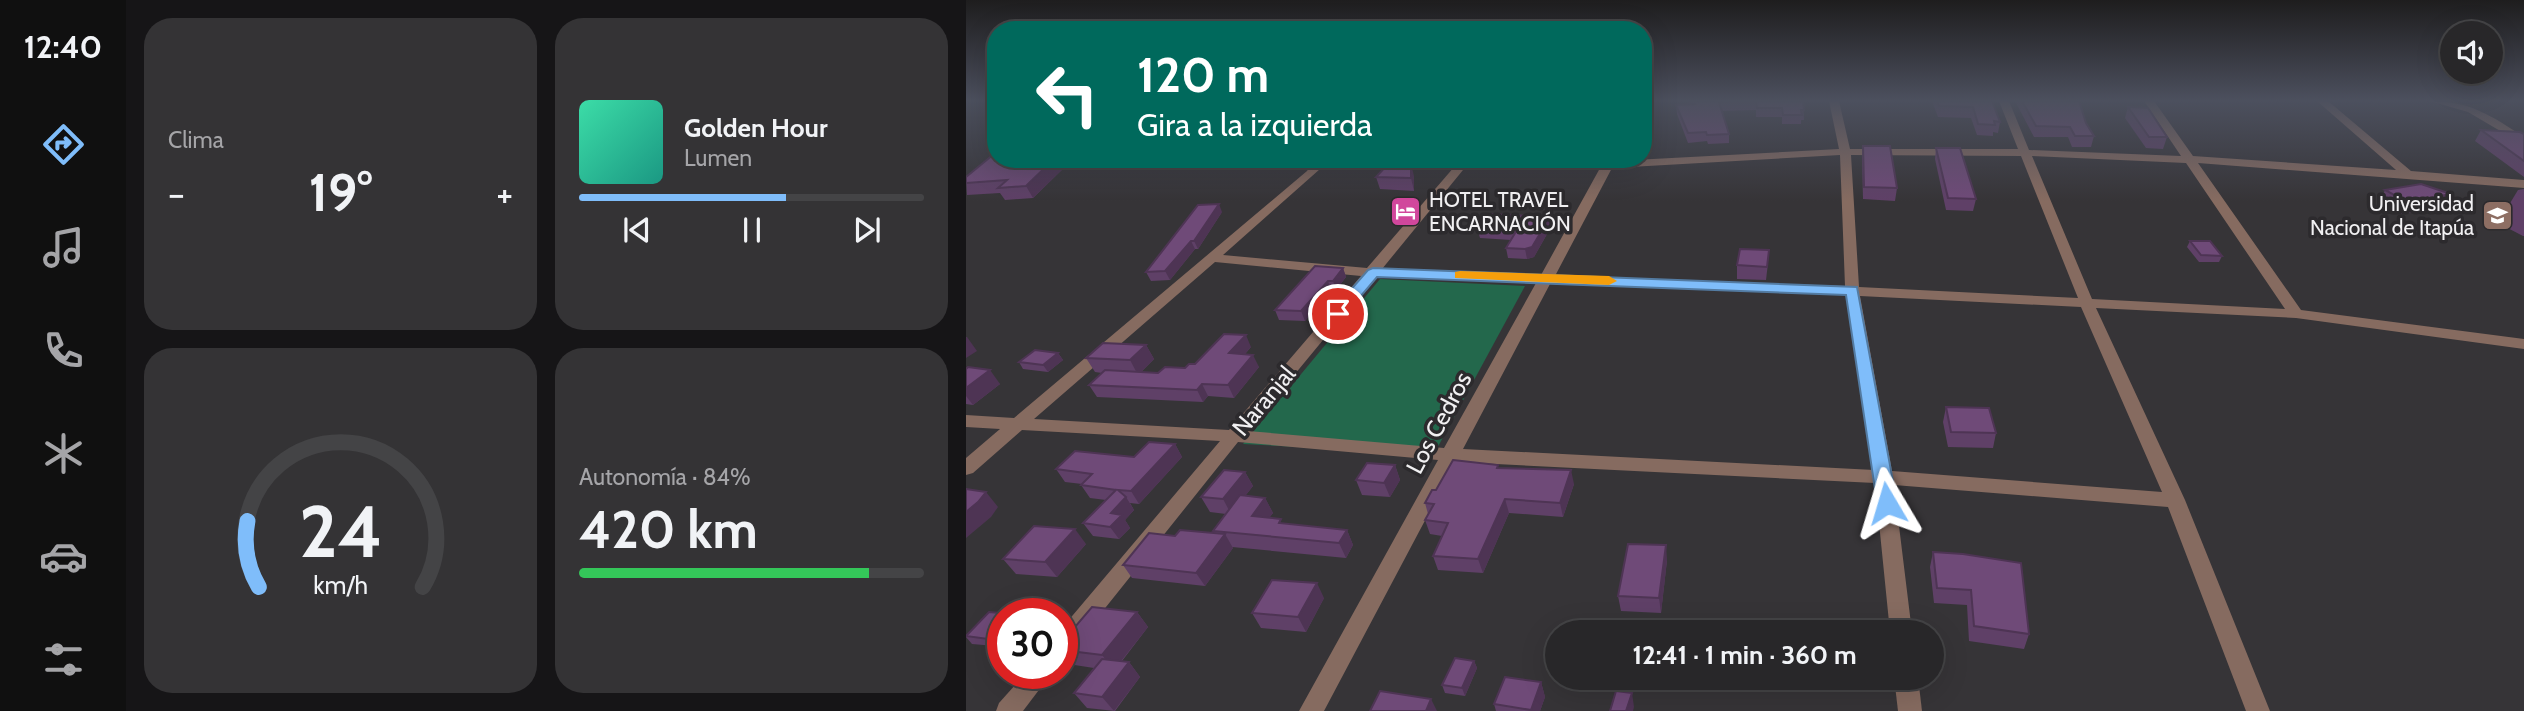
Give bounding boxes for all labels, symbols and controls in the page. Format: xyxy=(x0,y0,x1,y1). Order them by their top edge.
map controls xyxy=(2440,21,2503,84)
button: sound xyxy=(2440,21,2503,84)
text: 12:40 xyxy=(24,27,102,66)
text: 120 m xyxy=(1137,45,1269,104)
icon: left xyxy=(1022,49,1113,140)
text: Gira a la izquierda xyxy=(1137,105,1372,144)
text: Golden Hour xyxy=(684,112,827,144)
icon: directions xyxy=(39,120,88,169)
text: Clima xyxy=(168,126,224,154)
text: Lumen xyxy=(684,144,752,172)
text: 19° xyxy=(309,161,372,224)
text: − xyxy=(168,170,185,217)
text: + xyxy=(496,170,513,217)
place label: HOTEL TRAVEL ENCARNACIÓN xyxy=(1429,187,1571,236)
place label: Universidad Nacional de Itapúa xyxy=(2310,191,2474,240)
hotel icon: HOTEL TRAVEL ENCARNACIÓN xyxy=(1389,195,1423,229)
school or university icon: Universidad Nacional de Itapúa xyxy=(2480,199,2514,233)
icon: previous xyxy=(618,211,656,249)
icon: pause xyxy=(733,211,771,249)
icon: next xyxy=(848,211,886,249)
icon: music xyxy=(39,223,88,272)
pin xyxy=(1308,284,1368,344)
icon: arrive xyxy=(1319,295,1357,333)
icon: phone xyxy=(39,326,88,375)
street label: Naranjal xyxy=(1226,359,1302,442)
street label: Los Cedros xyxy=(1400,367,1477,478)
icon: climate xyxy=(39,429,88,478)
text: Autonomía · 84% xyxy=(579,463,751,491)
position arrow xyxy=(1850,466,1924,540)
text: 24 xyxy=(299,487,382,575)
text: 420 km xyxy=(579,498,758,561)
icon: car xyxy=(39,532,88,581)
text: km/h xyxy=(313,569,368,599)
speed limit sign: 30 xyxy=(987,598,1078,689)
icon: filters xyxy=(39,635,88,684)
text: 12:41 · 1 min · 360 m xyxy=(1632,639,1857,671)

